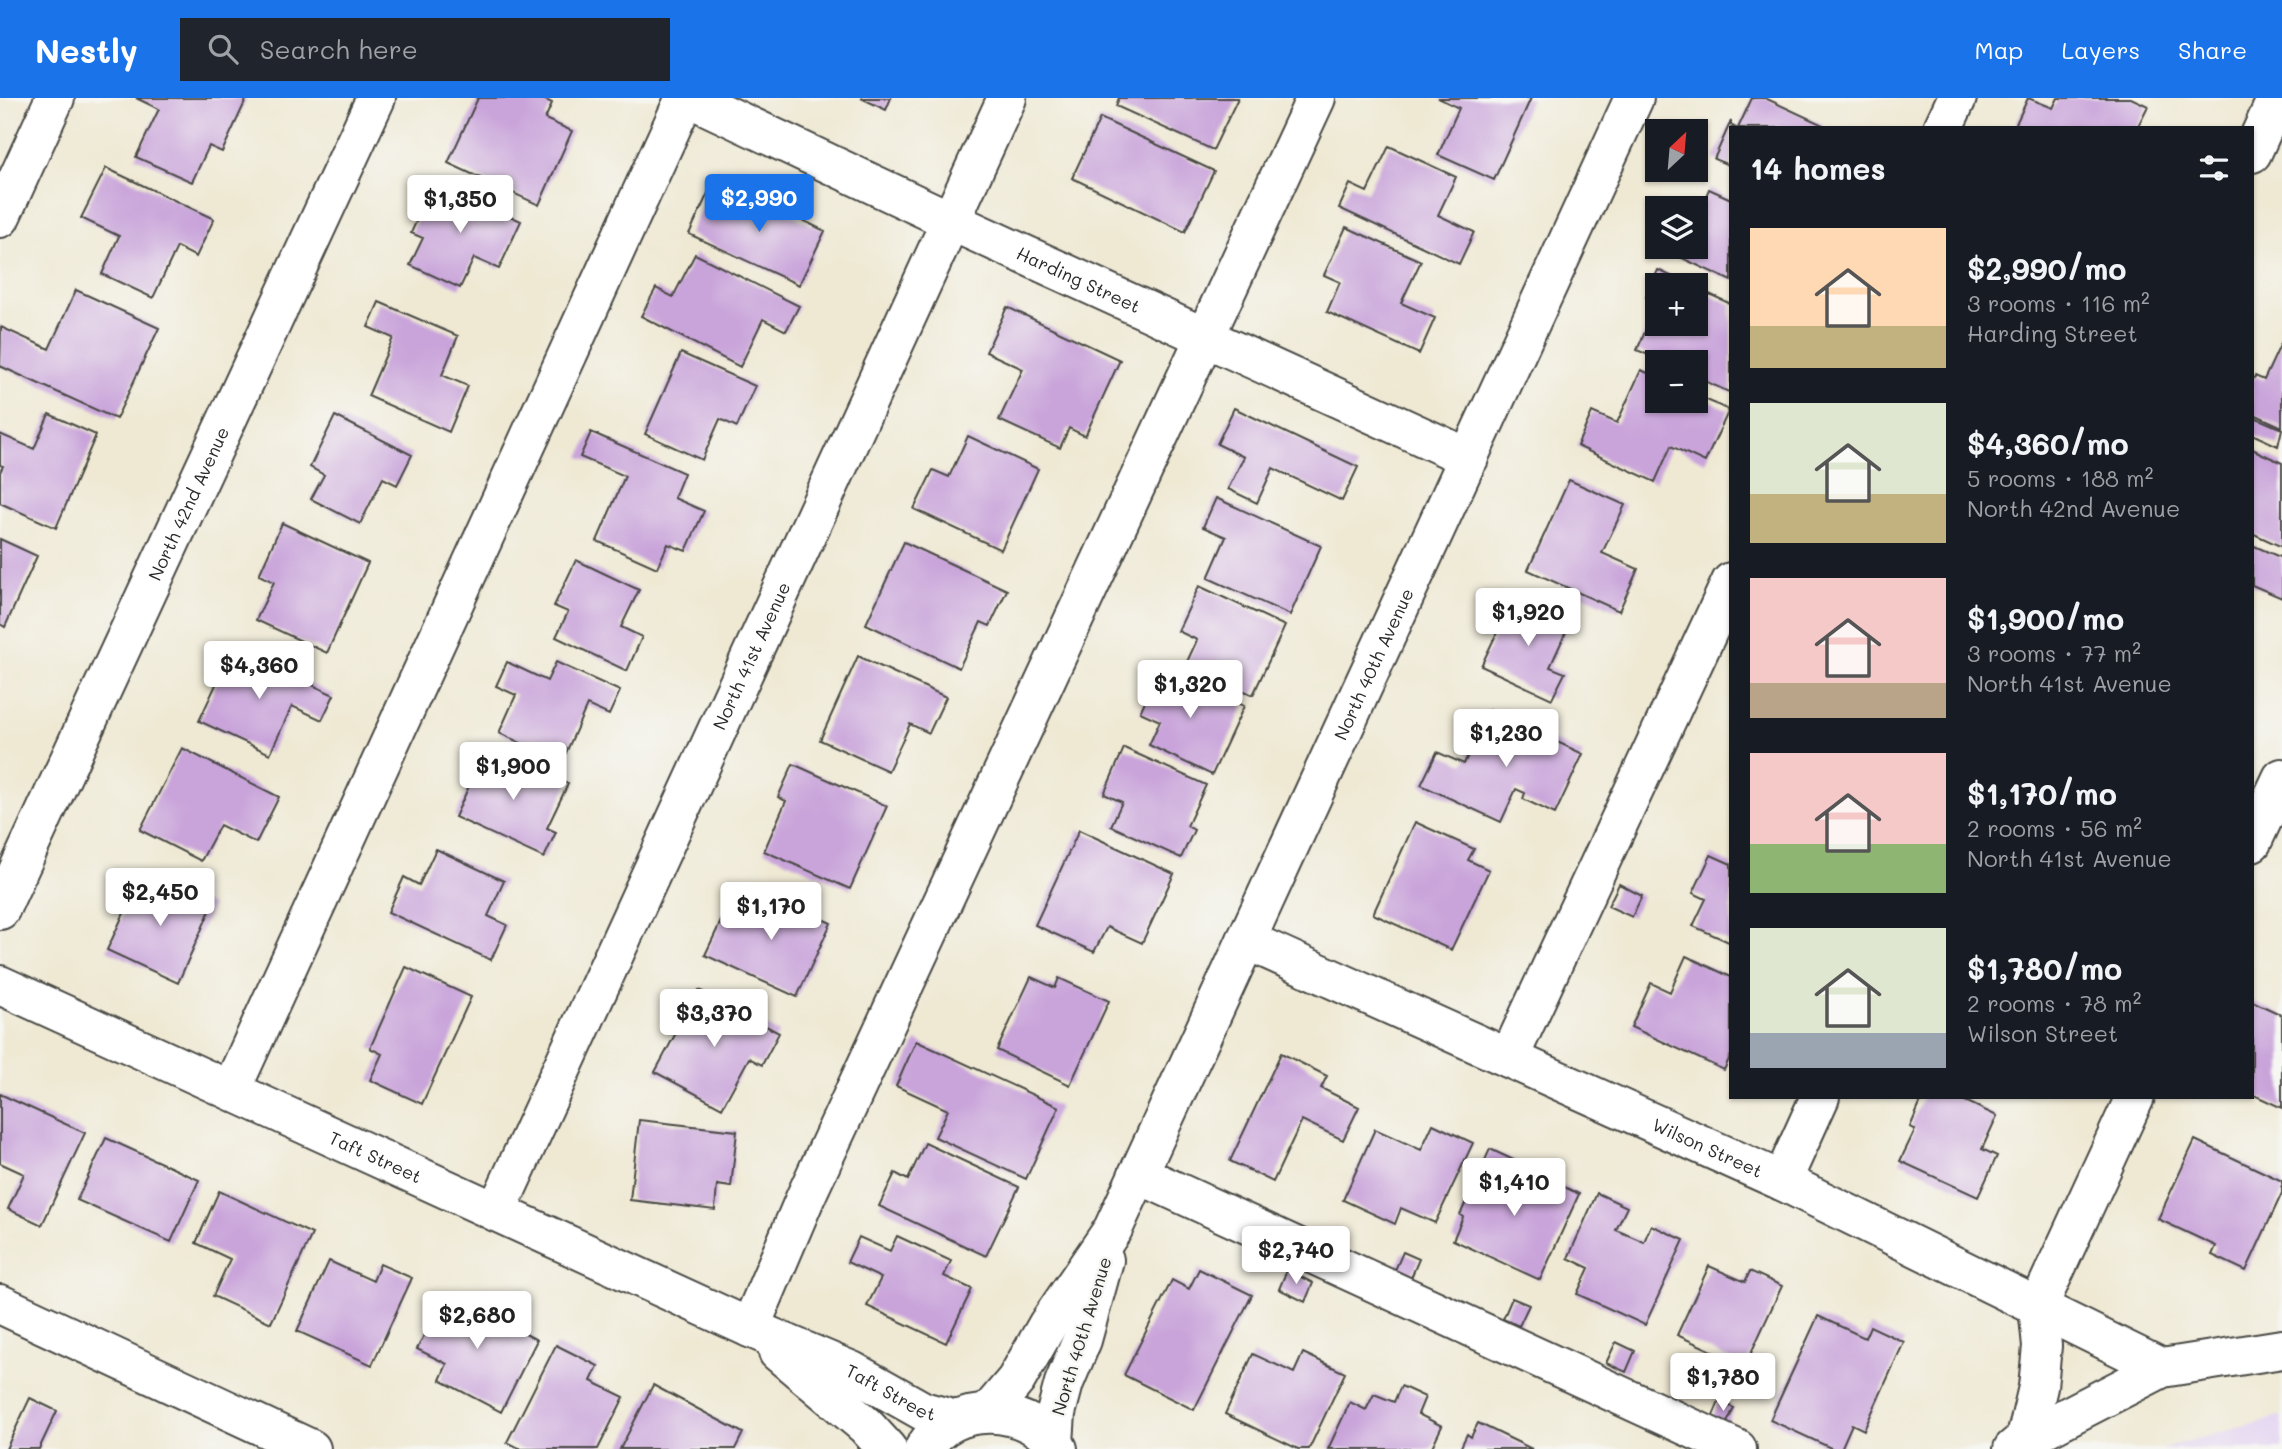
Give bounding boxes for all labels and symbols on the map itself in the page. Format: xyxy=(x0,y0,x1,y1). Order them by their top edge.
north arrow xyxy=(1645,119,1708,182)
pin: $2,990 xyxy=(702,174,816,234)
pin: $1,350 xyxy=(403,176,517,235)
street label: Harding Street xyxy=(1013,241,1144,318)
street label: North 42nd Avenue xyxy=(142,423,234,584)
street label: North 41st Avenue xyxy=(707,578,795,734)
street label: North 40th Avenue xyxy=(1328,584,1419,744)
pin: $1,920 xyxy=(1471,588,1585,648)
pin: $4,360 xyxy=(202,642,316,701)
pin: $1,320 xyxy=(1133,660,1247,720)
pin: $1,230 xyxy=(1449,710,1563,769)
pin: $1,900 xyxy=(456,742,570,802)
pin: $2,450 xyxy=(103,868,217,928)
pin: $1,170 xyxy=(714,882,828,942)
pin: $3,370 xyxy=(657,990,771,1049)
street label: Wilson Street xyxy=(1649,1112,1766,1183)
street label: Taft Street xyxy=(325,1125,426,1188)
pin: $1,410 xyxy=(1457,1158,1571,1218)
pin: $2,740 xyxy=(1239,1226,1353,1286)
street label: North 40th Avenue xyxy=(1045,1254,1117,1418)
pin: $2,680 xyxy=(420,1292,534,1351)
pin: $1,780 xyxy=(1666,1354,1780,1413)
street label: Taft Street xyxy=(843,1358,938,1426)

